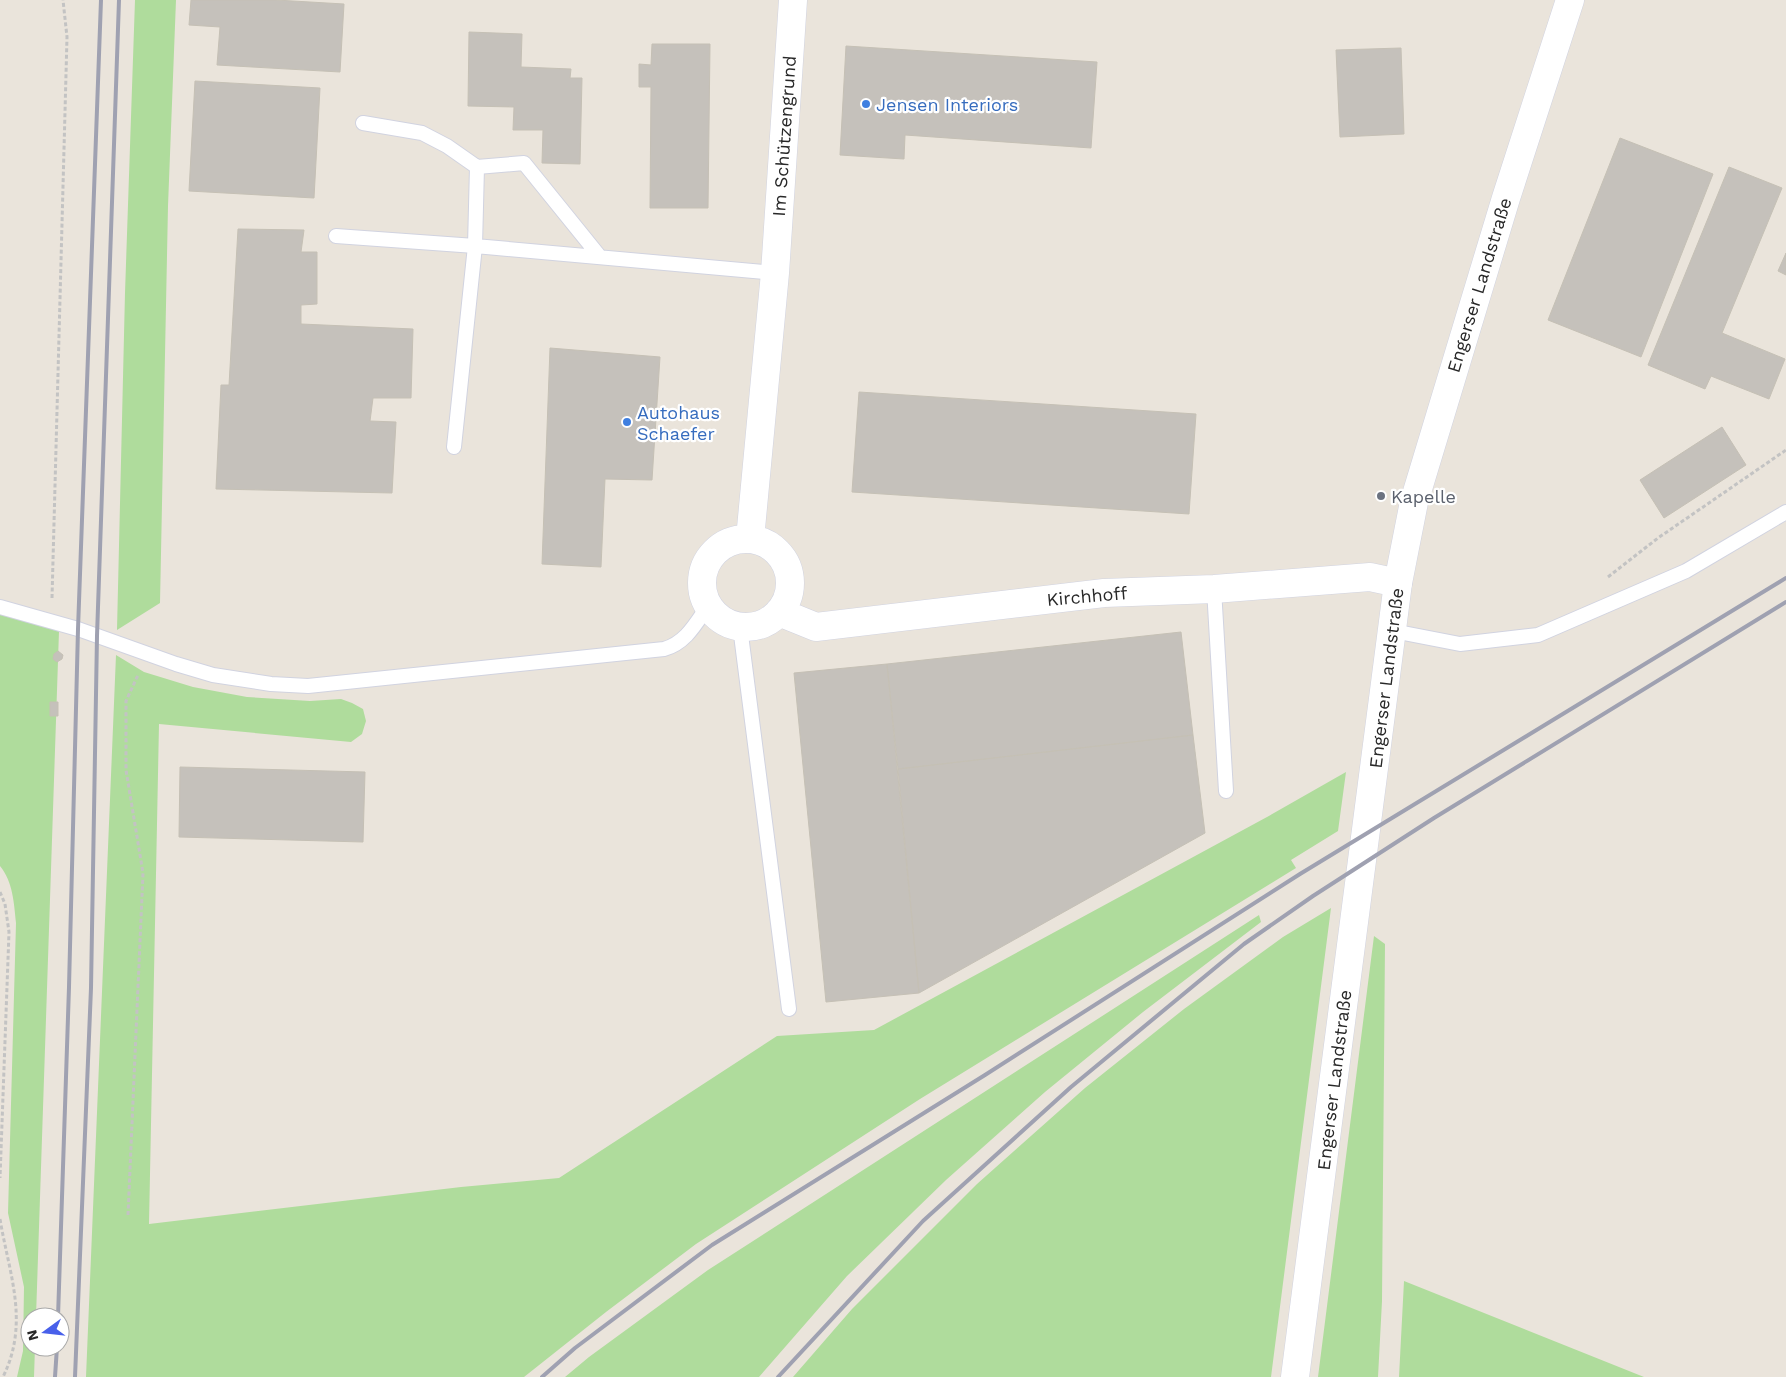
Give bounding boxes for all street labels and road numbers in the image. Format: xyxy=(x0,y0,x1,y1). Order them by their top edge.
street label: Im Schützengrund xyxy=(768,55,800,217)
street label: Engerser Landstraße xyxy=(1442,195,1516,375)
street label: Kirchhoff xyxy=(1046,582,1128,610)
street label: Engerser Landstraße xyxy=(1365,587,1407,769)
street label: Engerser Landstraße xyxy=(1313,989,1355,1171)

